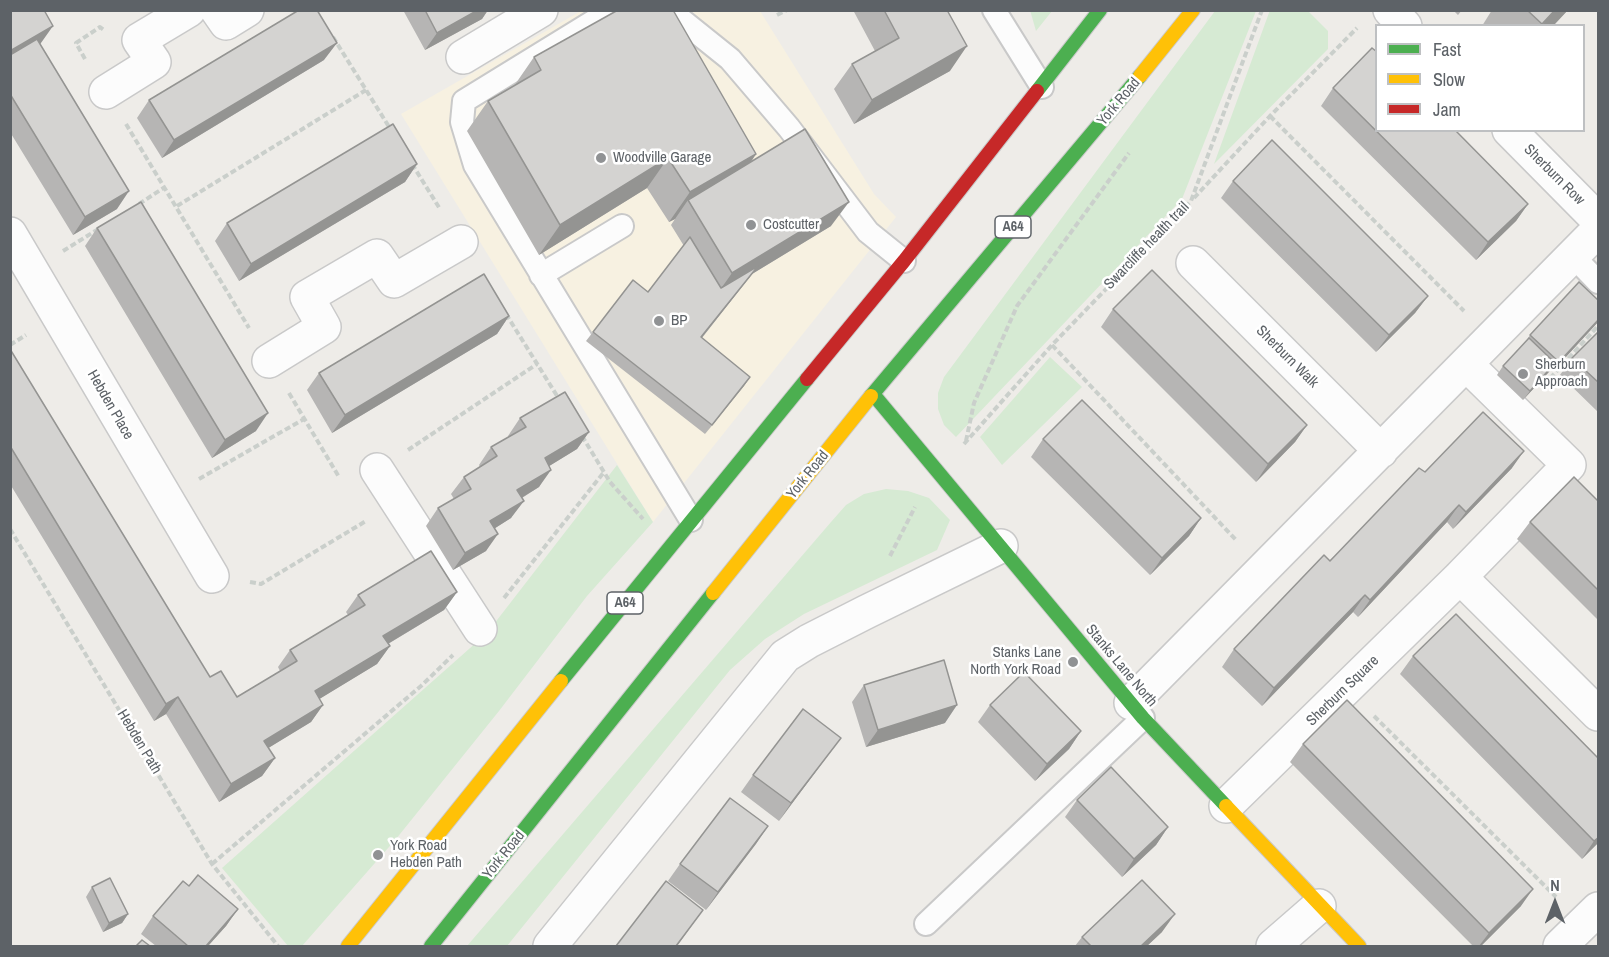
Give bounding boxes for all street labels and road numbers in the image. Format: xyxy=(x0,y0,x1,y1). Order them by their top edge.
street label: York Road xyxy=(1094,74,1144,130)
street label: Sherburn Row xyxy=(1520,141,1588,209)
street label: Swarcliffe health trail xyxy=(1101,199,1193,293)
road number: A64 xyxy=(995,216,1031,238)
street label: Sherburn Walk xyxy=(1252,322,1322,392)
street label: Hebden Place xyxy=(83,367,137,443)
street label: York Road xyxy=(783,447,833,503)
road number: A64 xyxy=(607,592,643,614)
street label: Stanks Lane North xyxy=(1081,621,1161,711)
street label: Sherburn Square xyxy=(1303,652,1383,730)
street label: Hebden Path xyxy=(113,707,165,777)
street label: York Road xyxy=(479,827,529,883)

